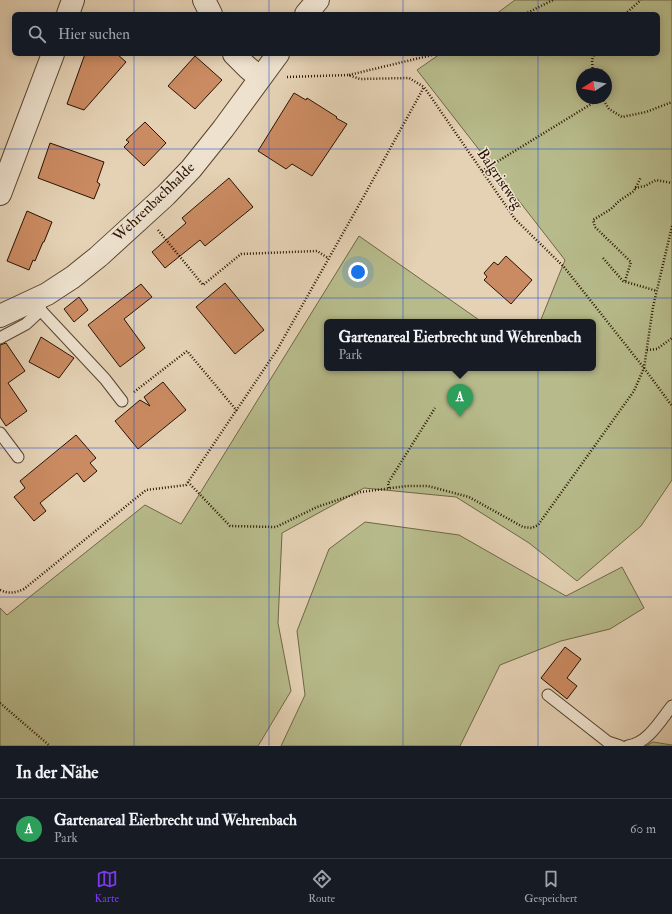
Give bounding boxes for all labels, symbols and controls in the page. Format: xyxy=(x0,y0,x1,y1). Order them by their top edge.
search box xyxy=(12,12,660,56)
icon: search xyxy=(26,23,48,45)
text: Hier suchen xyxy=(58,25,130,44)
north arrow xyxy=(576,68,612,104)
street label: Balgristweg xyxy=(473,145,528,214)
street label: Wehrenbachhalde xyxy=(108,158,199,247)
your location xyxy=(348,262,368,282)
popup xyxy=(324,319,596,371)
text: Gartenareal Eierbrecht und Wehrenbach xyxy=(339,328,581,347)
text: Park xyxy=(339,347,362,363)
pin: A xyxy=(447,384,473,417)
text: In der Nähe xyxy=(16,762,98,783)
text: Gartenareal Eierbrecht und Wehrenbach xyxy=(54,811,297,830)
text: A xyxy=(25,821,33,837)
text: 60 m xyxy=(630,821,656,837)
text: Park xyxy=(54,830,78,846)
tab: Karte xyxy=(95,868,119,905)
tab: Route xyxy=(308,868,335,905)
tab: Gespeichert xyxy=(524,868,577,905)

